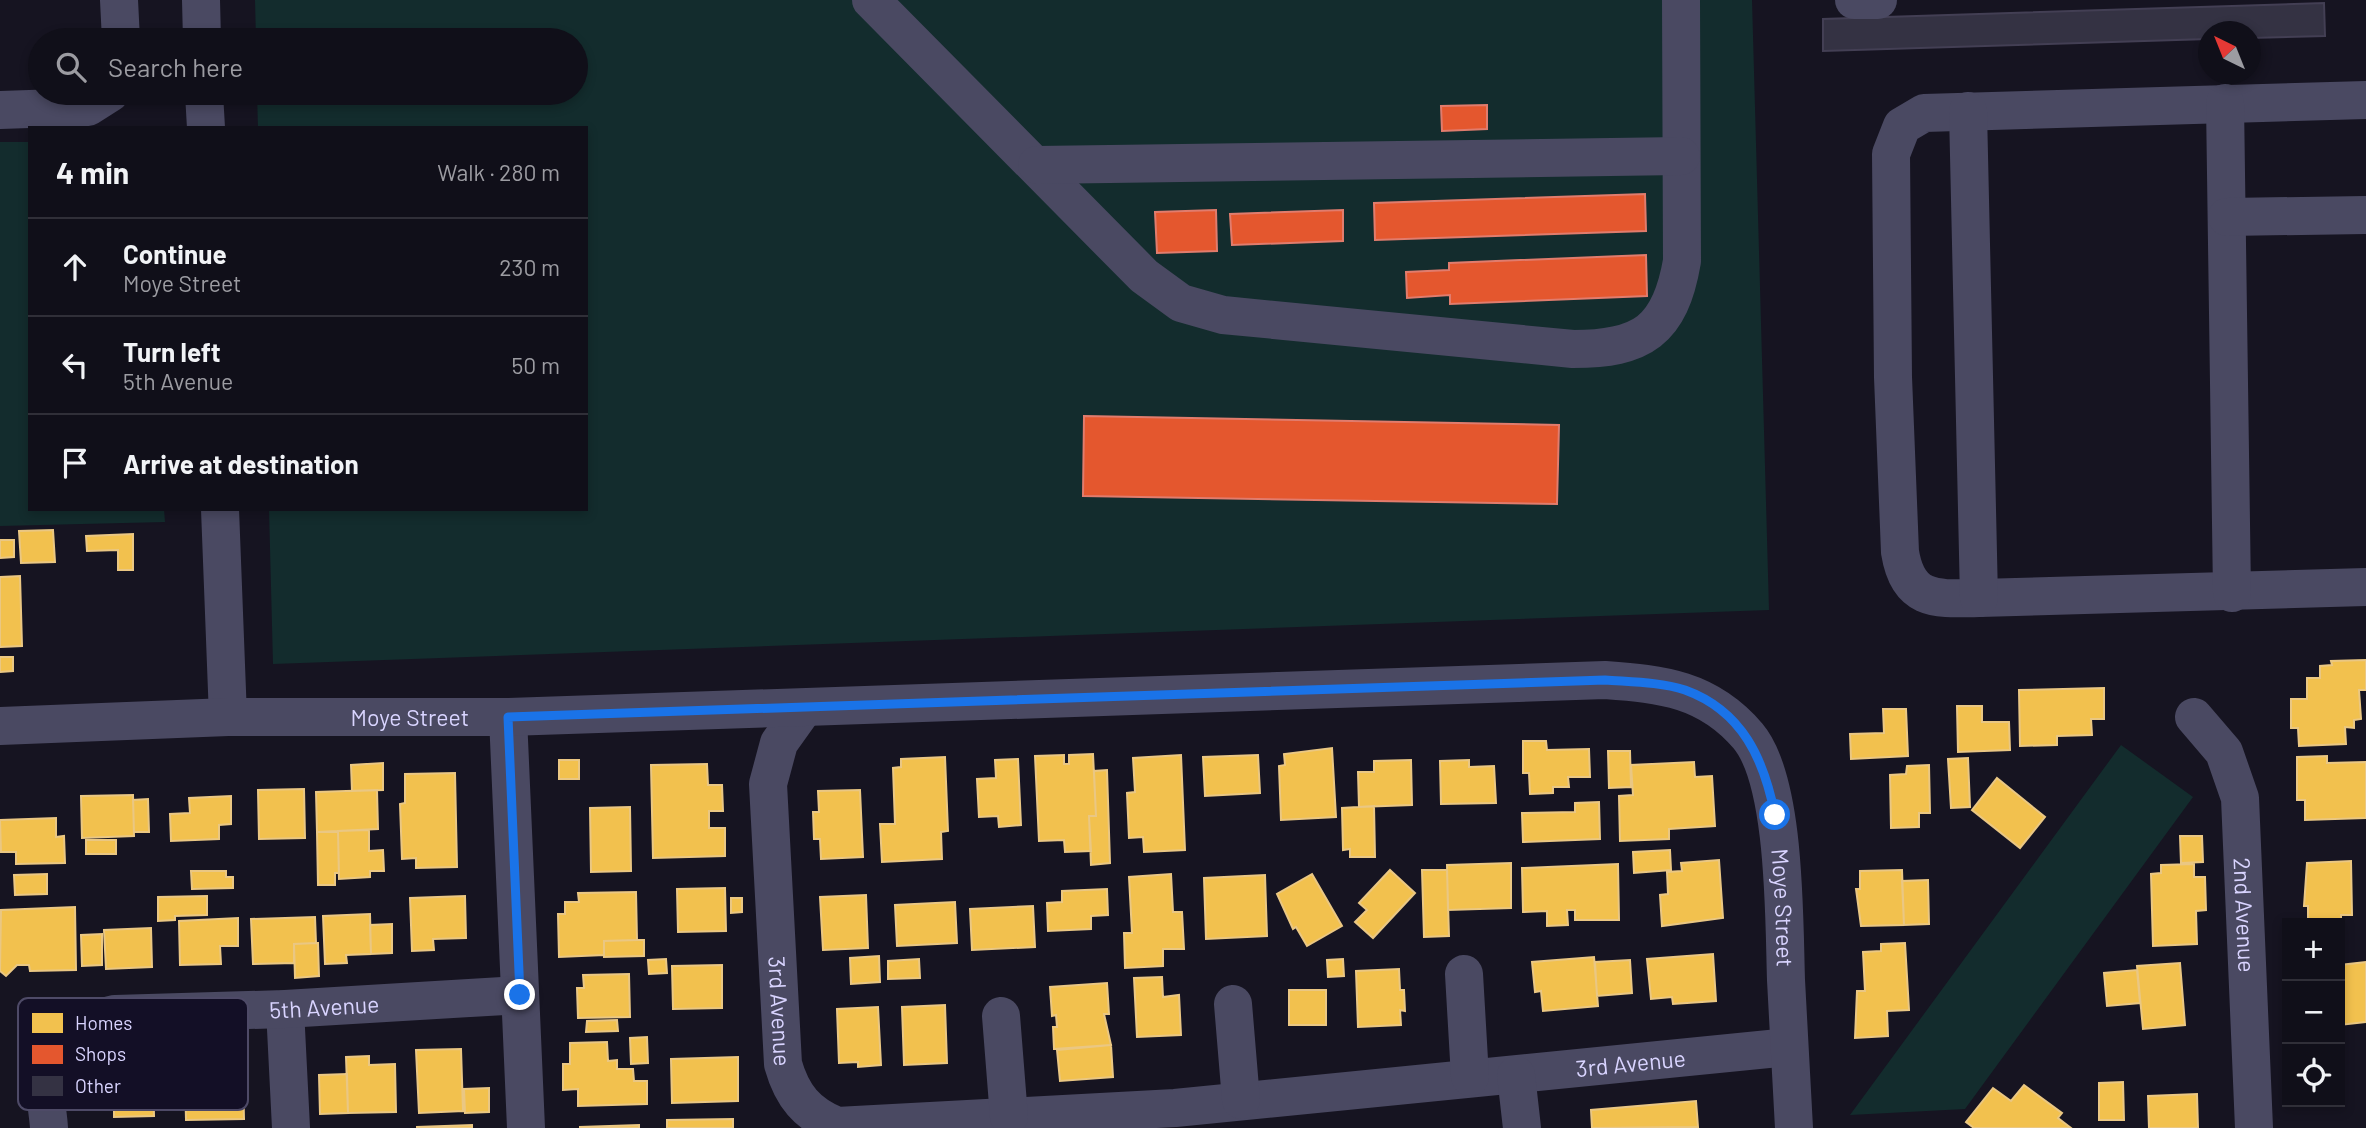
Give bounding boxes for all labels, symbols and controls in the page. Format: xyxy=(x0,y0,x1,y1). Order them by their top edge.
north arrow xyxy=(2198,21,2261,84)
search box xyxy=(28,28,588,105)
icon: search xyxy=(52,48,90,86)
text: Search here xyxy=(108,51,243,82)
text: 4 min xyxy=(56,154,129,190)
text: Walk · 280 m xyxy=(437,158,560,186)
text: Continue xyxy=(123,238,227,269)
icon: ahead xyxy=(56,248,94,286)
text: 230 m xyxy=(499,253,560,281)
text: Moye Street xyxy=(123,269,241,297)
text: Turn left xyxy=(123,336,221,367)
icon: left xyxy=(56,346,94,384)
text: 50 m xyxy=(512,351,560,379)
text: 5th Avenue xyxy=(123,367,233,395)
icon: arrive xyxy=(56,444,94,482)
text: Arrive at destination xyxy=(123,448,359,479)
street label: Moye Street xyxy=(351,703,469,731)
route start xyxy=(1759,799,1790,830)
street label: Moye Street xyxy=(1766,847,1800,967)
street label: 2nd Avenue xyxy=(2229,857,2261,973)
map controls xyxy=(2282,918,2345,1107)
button: + xyxy=(2282,918,2345,981)
street label: 3rd Avenue xyxy=(763,955,797,1067)
route end xyxy=(504,979,535,1010)
button: − xyxy=(2282,981,2345,1044)
street label: 5th Avenue xyxy=(269,989,380,1023)
legend xyxy=(18,998,248,1110)
text: Homes xyxy=(75,1011,132,1034)
text: Shops xyxy=(75,1042,126,1065)
street label: 3rd Avenue xyxy=(1574,1043,1687,1082)
button: locate xyxy=(2282,1044,2345,1107)
text: Other xyxy=(75,1074,121,1097)

